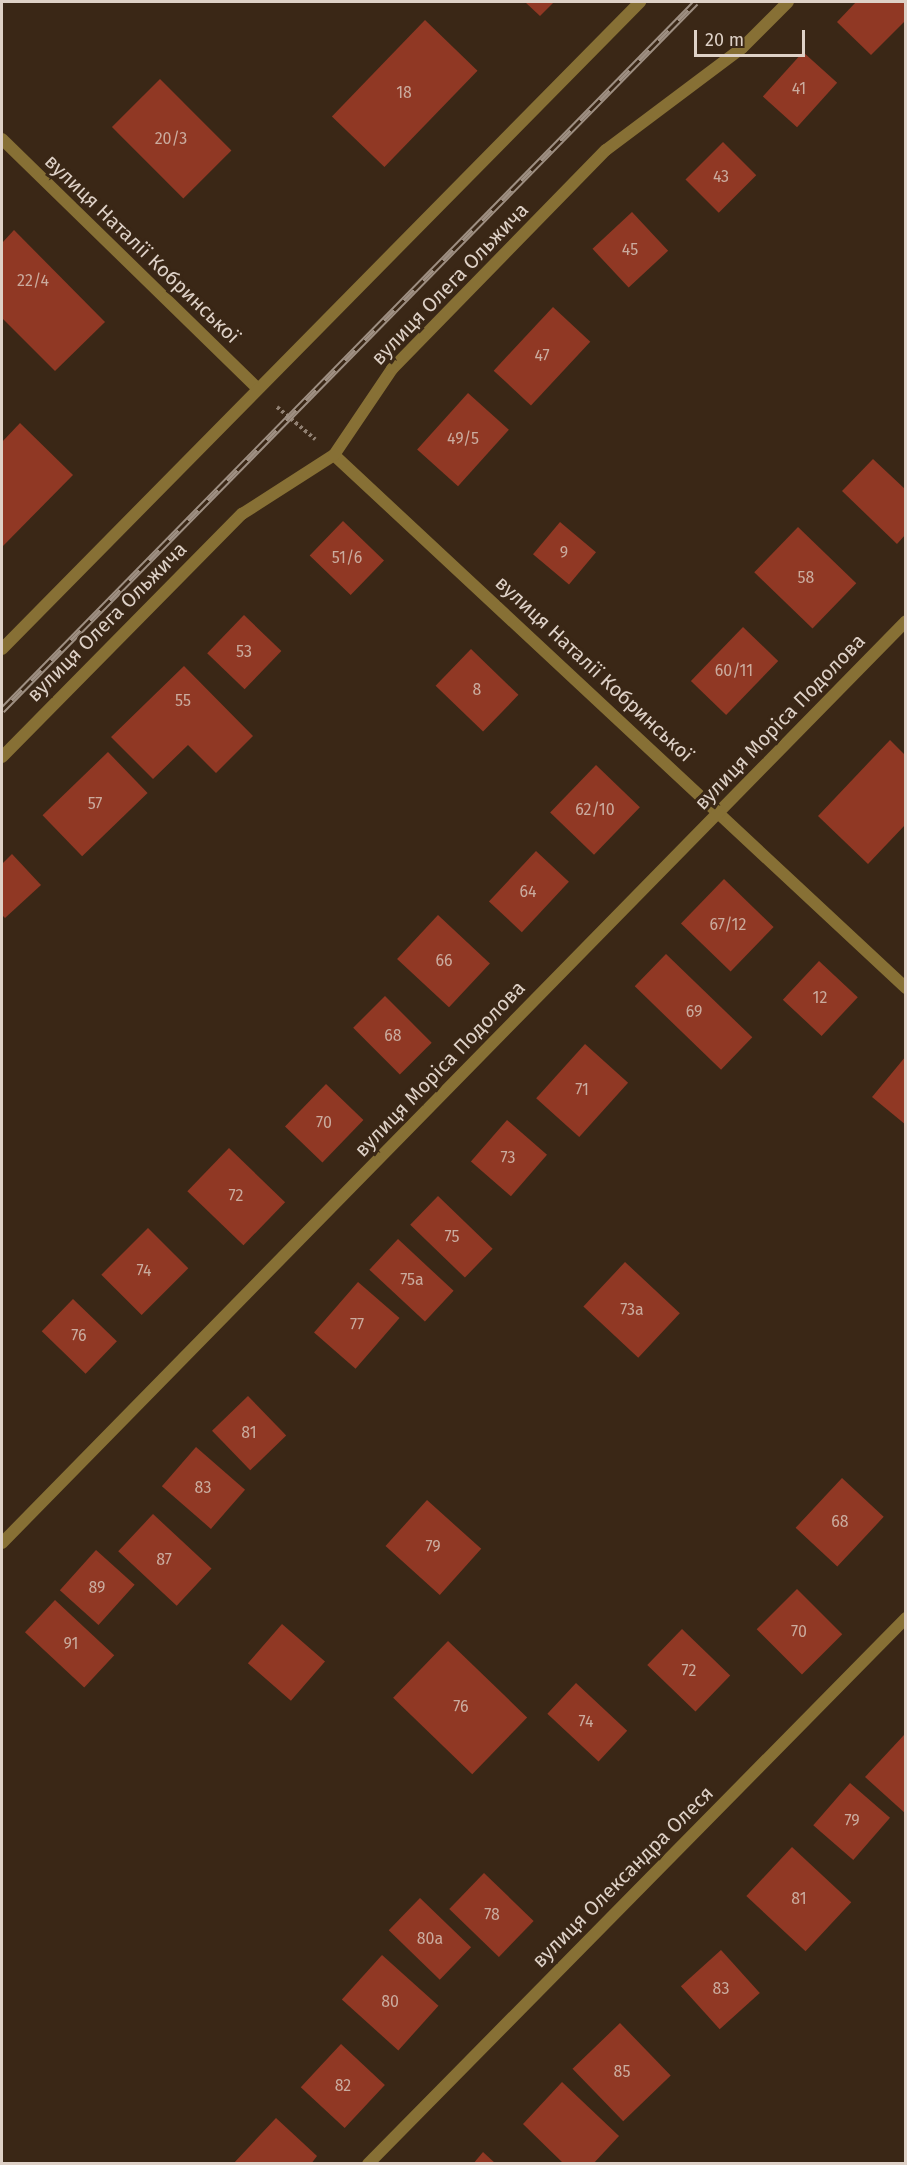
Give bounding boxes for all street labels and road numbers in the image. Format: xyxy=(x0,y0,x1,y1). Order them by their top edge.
street label: вулиця Наталії Кобринської xyxy=(40,149,244,349)
street label: вулиця Олега Ольжича xyxy=(366,198,534,370)
street label: вулиця Олега Ольжича xyxy=(22,537,192,707)
street label: вулиця Наталії Кобринської xyxy=(490,571,698,767)
street label: вулиця Моріса Подолова xyxy=(690,629,870,815)
street label: вулиця Моріса Подолова xyxy=(350,976,530,1162)
street label: вулиця Олександра Олеся xyxy=(527,1781,719,1973)

